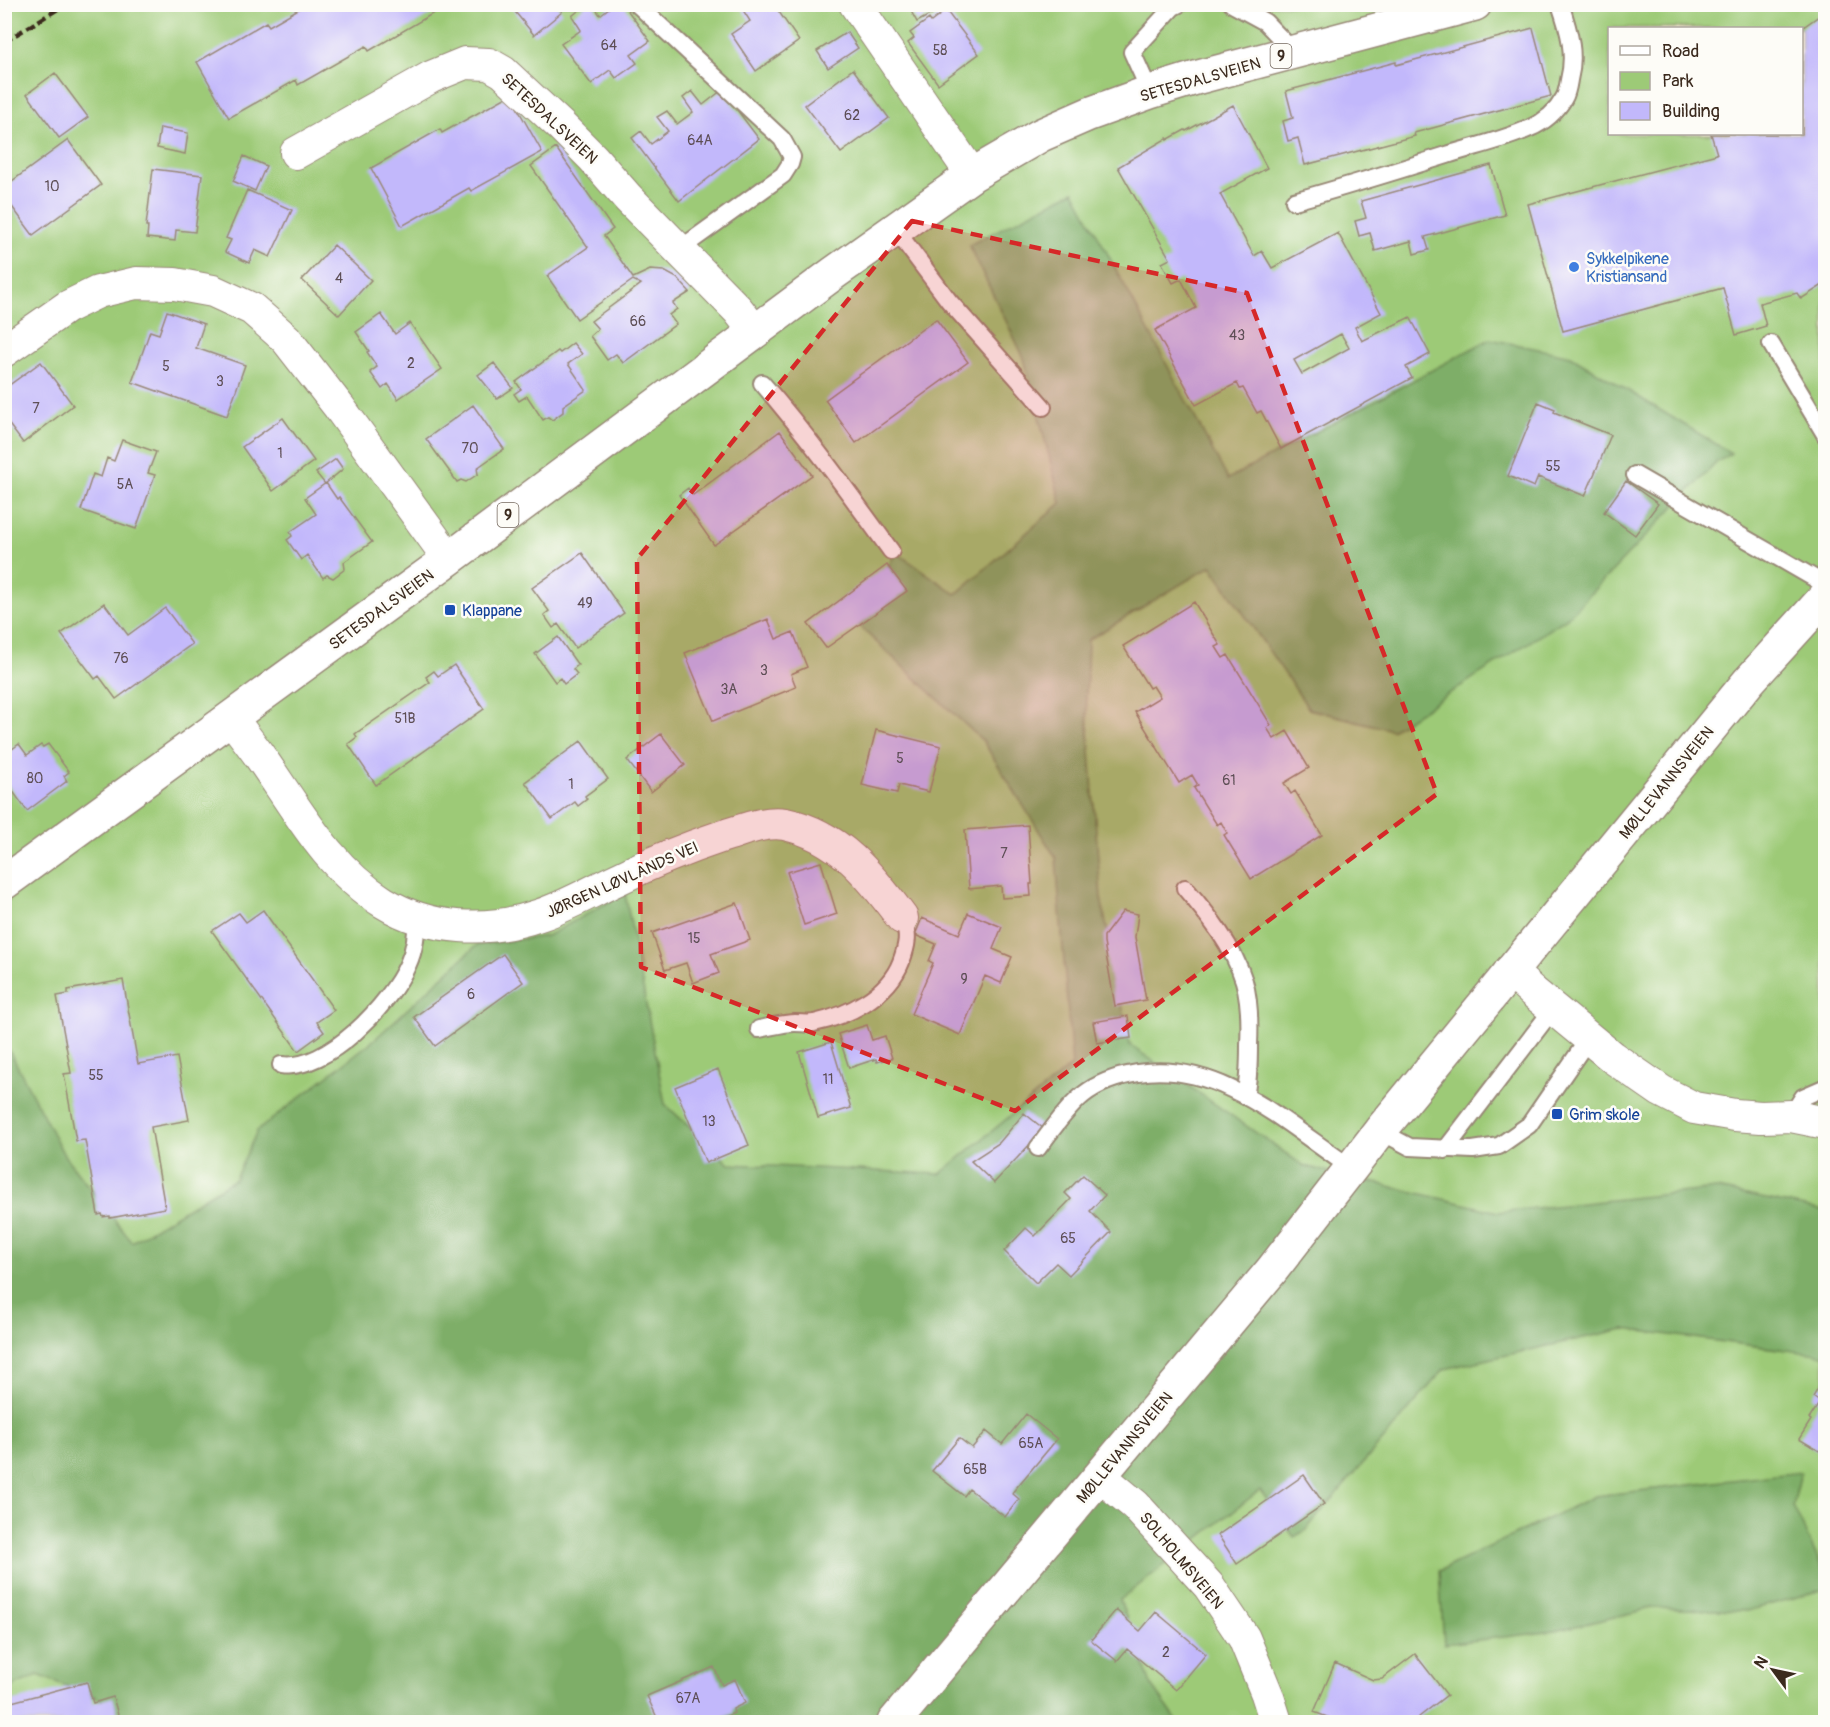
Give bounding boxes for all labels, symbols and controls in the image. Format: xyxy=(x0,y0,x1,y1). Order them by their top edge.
legend xyxy=(1608,27,1803,135)
house number: 64 xyxy=(601,37,617,54)
text: Road xyxy=(1662,40,1699,63)
house number: 58 xyxy=(933,42,947,59)
road number: 9 xyxy=(1270,44,1292,68)
street label: SETESDALSVEIEN xyxy=(1138,53,1263,107)
street label: SETESDALSVEIEN xyxy=(497,69,602,169)
text: Park xyxy=(1662,70,1694,93)
text: Building xyxy=(1662,100,1720,123)
house number: 62 xyxy=(844,107,860,124)
house number: 64A xyxy=(687,132,713,149)
house number: 10 xyxy=(44,178,60,195)
place label: Sykkelpikene Kristiansand xyxy=(1586,249,1669,287)
marker: Sykkelpikene Kristiansand xyxy=(1567,260,1581,274)
house number: 4 xyxy=(335,270,343,287)
house number: 66 xyxy=(630,313,646,330)
house number: 43 xyxy=(1229,327,1245,344)
house number: 2 xyxy=(407,355,415,372)
house number: 5 xyxy=(162,358,170,375)
house number: 3 xyxy=(216,373,224,390)
house number: 7 xyxy=(32,400,40,417)
house number: 70 xyxy=(462,440,478,457)
house number: 1 xyxy=(277,445,283,462)
house number: 55 xyxy=(1545,458,1561,475)
house number: 5A xyxy=(117,476,133,493)
road number: 9 xyxy=(498,503,518,527)
street label: SETESDALSVEIEN xyxy=(325,565,438,655)
house number: 49 xyxy=(577,595,593,612)
place label: Klappane xyxy=(462,601,522,621)
marker: Klappane xyxy=(443,603,457,617)
house number: 76 xyxy=(113,650,129,667)
house number: 3 xyxy=(760,662,768,679)
house number: 3A xyxy=(721,681,737,698)
house number: 51B xyxy=(395,710,416,727)
street label: MØLLEVANNSVEIEN xyxy=(1615,722,1718,843)
house number: 5 xyxy=(896,750,904,767)
house number: 80 xyxy=(27,770,43,787)
house number: 61 xyxy=(1222,772,1236,789)
house number: 1 xyxy=(568,776,574,793)
street label: JØRGEN LØVLANDS VEI xyxy=(543,837,702,923)
house number: 7 xyxy=(1000,845,1008,862)
house number: 15 xyxy=(687,930,701,947)
house number: 9 xyxy=(960,971,968,988)
house number: 6 xyxy=(467,986,475,1003)
house number: 55 xyxy=(88,1067,104,1084)
house number: 11 xyxy=(823,1071,833,1088)
place label: Grim skole xyxy=(1569,1105,1640,1125)
marker: Grim skole xyxy=(1550,1107,1564,1121)
house number: 13 xyxy=(702,1113,716,1130)
house number: 65 xyxy=(1060,1230,1076,1247)
street label: MØLLEVANNSVEIEN xyxy=(1072,1388,1177,1508)
house number: 65A xyxy=(1019,1435,1043,1452)
house number: 65B xyxy=(963,1461,987,1478)
street label: SOLHOLMSVEIEN xyxy=(1135,1508,1228,1613)
north arrow xyxy=(1743,1640,1803,1700)
house number: 2 xyxy=(1162,1644,1170,1661)
text: N xyxy=(1750,1652,1773,1672)
house number: 67A xyxy=(676,1690,700,1707)

